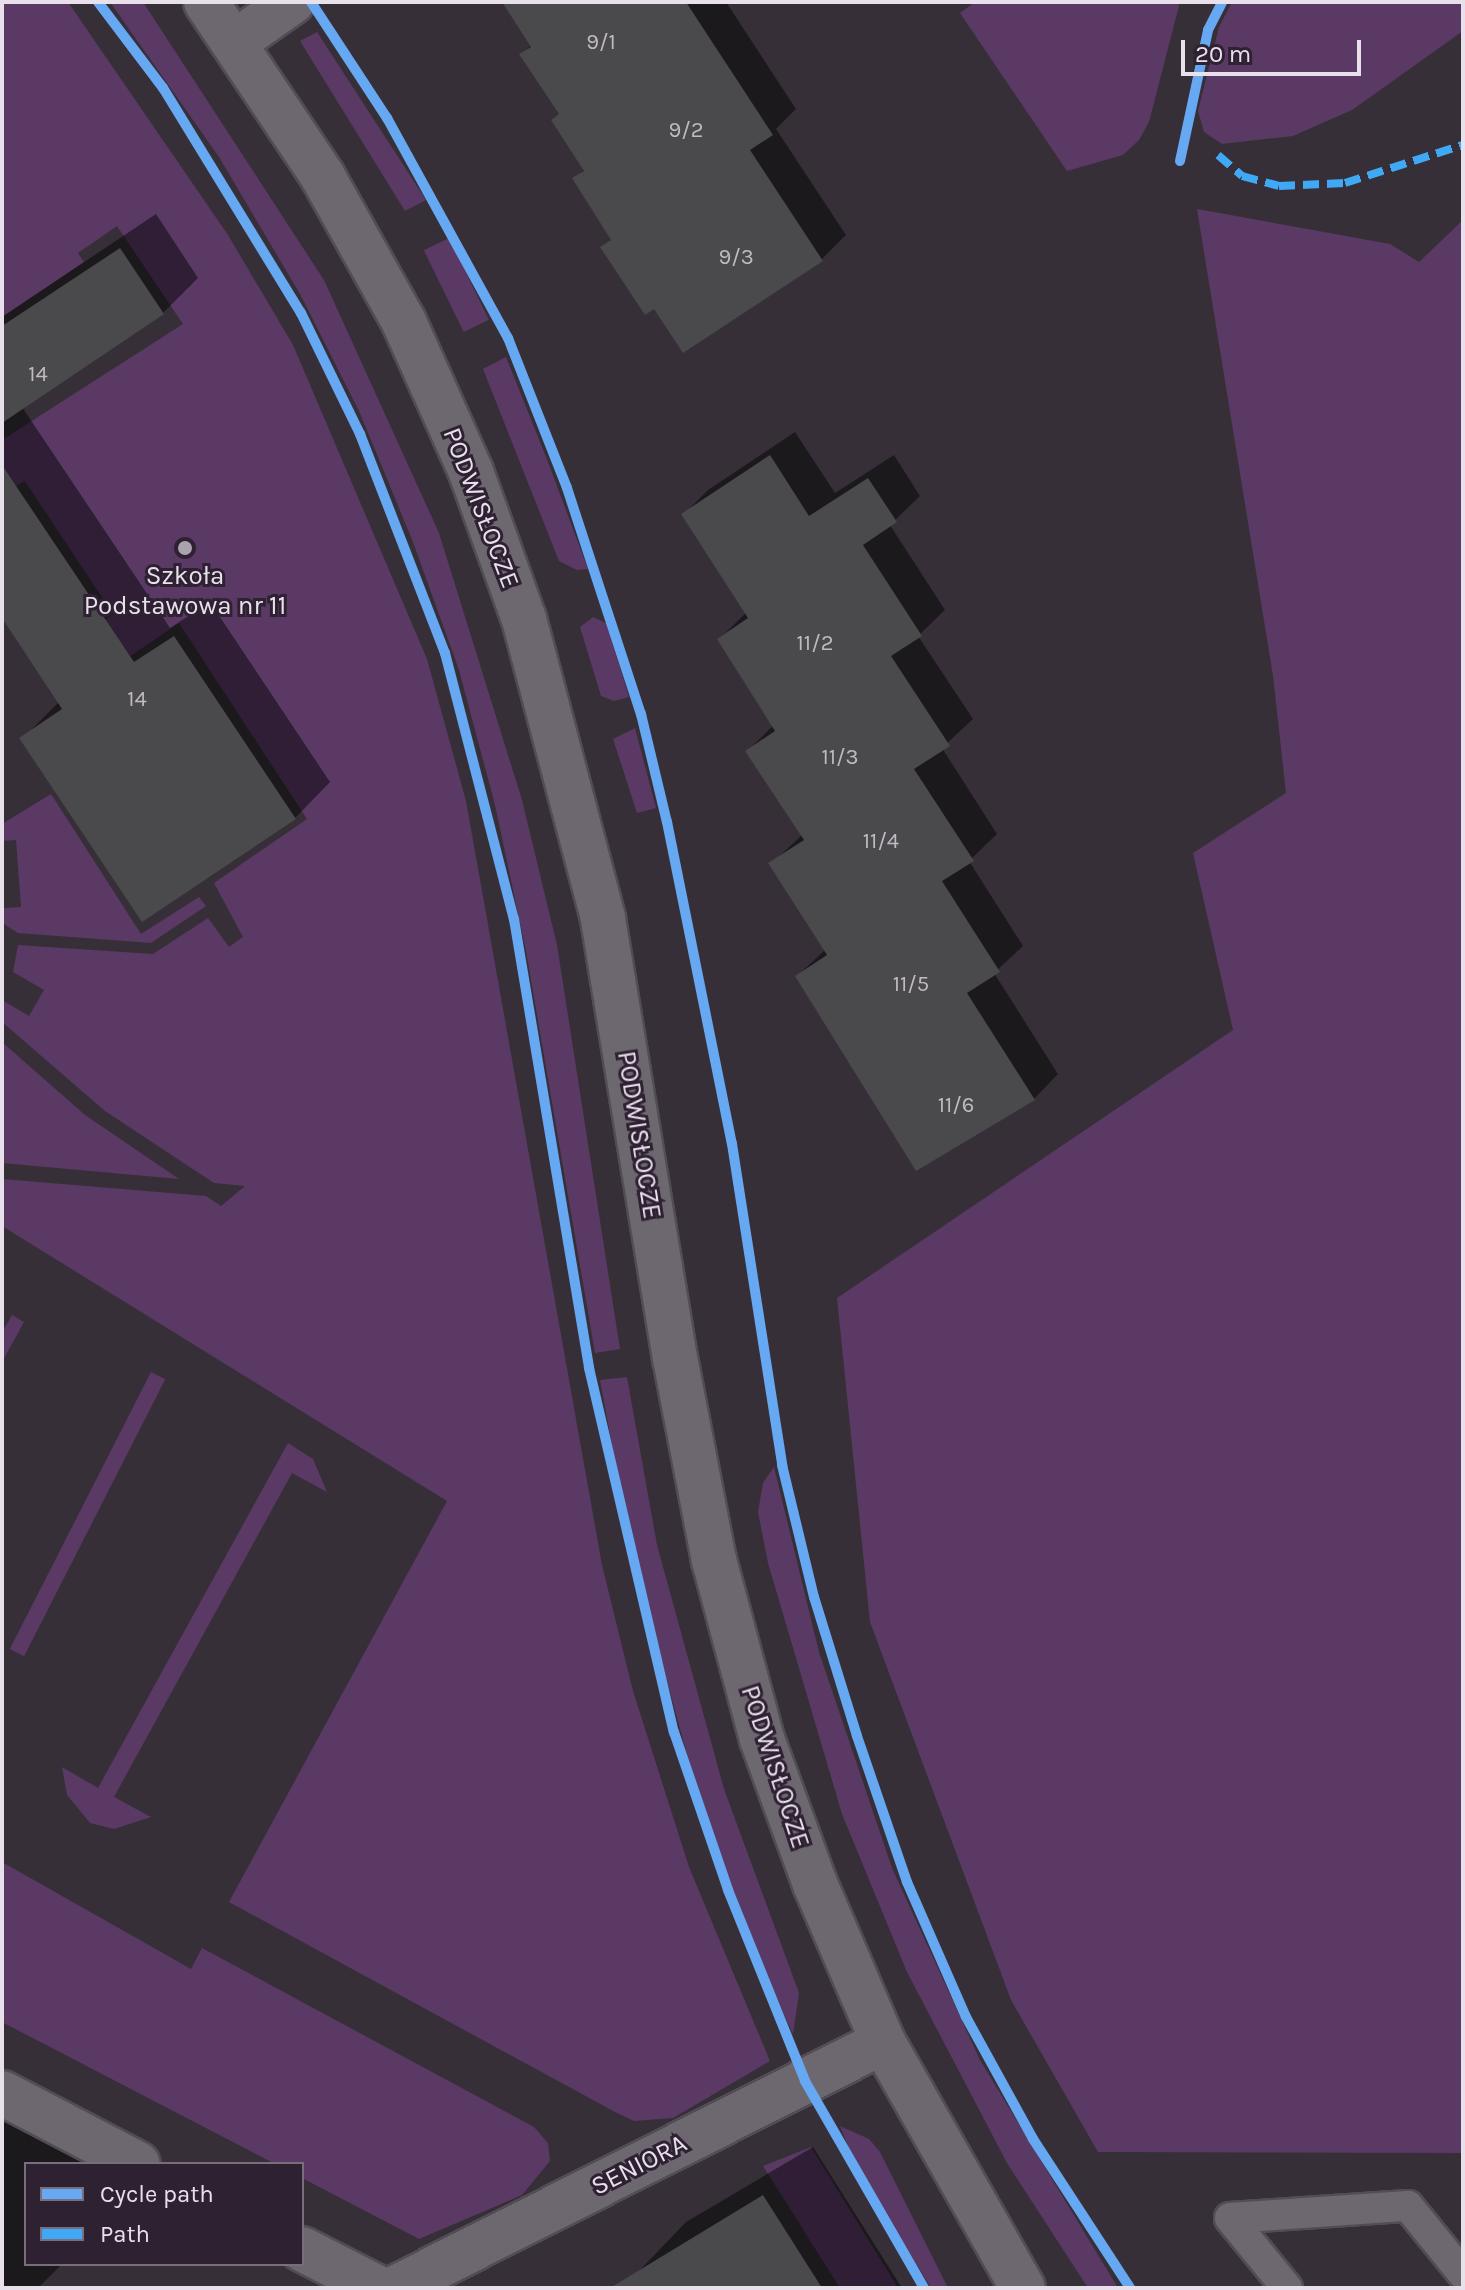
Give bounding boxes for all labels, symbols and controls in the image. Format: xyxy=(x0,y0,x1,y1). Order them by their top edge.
scale bar xyxy=(1185,24,1365,74)
house number: 9/1 xyxy=(586,30,616,56)
text: 20 m xyxy=(1195,40,1251,68)
house number: 9/2 xyxy=(668,118,704,144)
house number: 9/3 xyxy=(718,245,754,271)
house number: 14 xyxy=(28,362,48,388)
street label: PODWISŁOCZE xyxy=(436,423,526,593)
marker: Szkoła Podstawowa nr 11 xyxy=(176,539,194,557)
place label: Szkoła Podstawowa nr 11 xyxy=(84,560,286,622)
house number: 11/2 xyxy=(797,631,833,657)
house number: 14 xyxy=(127,687,147,713)
house number: 11/3 xyxy=(821,745,859,771)
house number: 11/4 xyxy=(863,829,899,855)
house number: 11/5 xyxy=(893,972,929,998)
street label: PODWISŁOCZE xyxy=(610,1049,668,1221)
house number: 11/6 xyxy=(938,1093,974,1119)
street label: PODWISŁOCZE xyxy=(734,1682,816,1852)
street label: SENIORA xyxy=(586,2128,692,2202)
legend xyxy=(24,2162,304,2266)
text: Cycle path xyxy=(100,2180,214,2208)
text: Path xyxy=(100,2220,150,2248)

